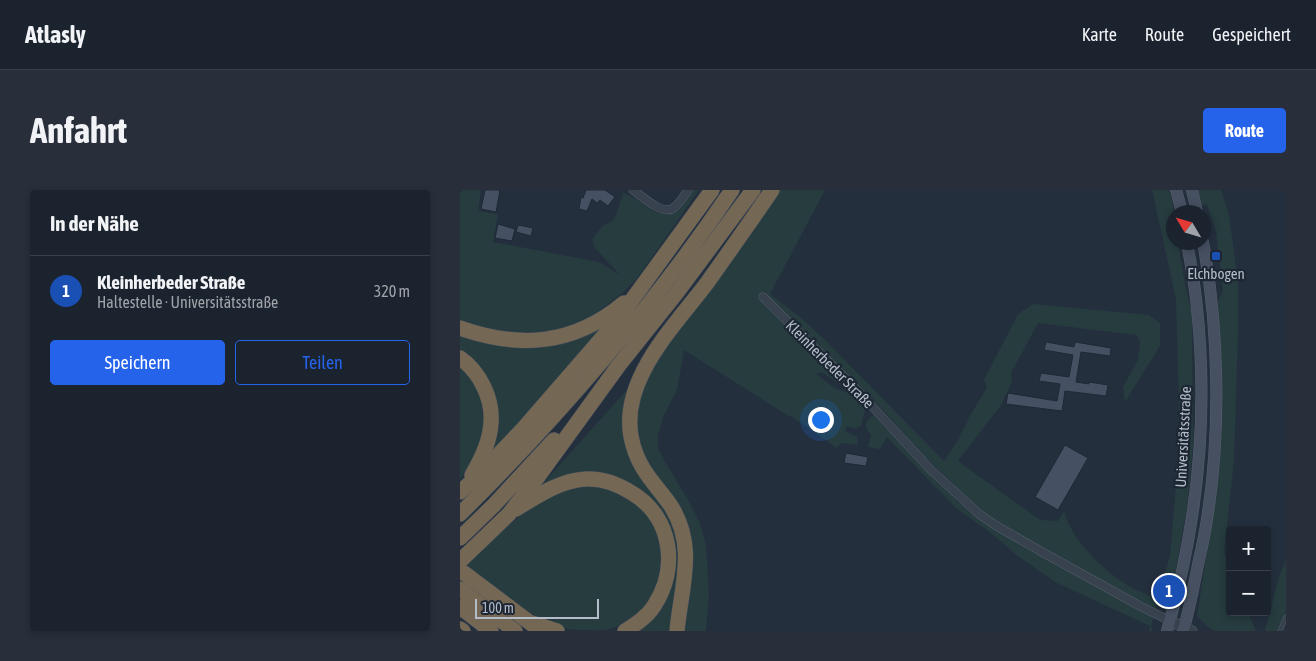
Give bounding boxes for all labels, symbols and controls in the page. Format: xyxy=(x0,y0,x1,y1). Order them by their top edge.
text: Atlasly xyxy=(25,21,86,48)
text: Karte xyxy=(1082,24,1117,45)
text: Route xyxy=(1145,24,1184,45)
text: Gespeichert xyxy=(1212,24,1291,45)
button: Route xyxy=(1203,108,1286,153)
text: Anfahrt xyxy=(30,110,127,150)
north arrow xyxy=(1166,205,1211,250)
text: In der Nähe xyxy=(50,211,139,235)
marker: Elchbogen xyxy=(1210,250,1222,262)
place label: Elchbogen xyxy=(1187,265,1245,282)
text: Kleinherbeder Straße xyxy=(97,271,245,293)
text: 1 xyxy=(62,282,70,300)
text: 320 m xyxy=(374,282,410,300)
text: Haltestelle · Universitätsstraße xyxy=(97,293,278,311)
street label: Kleinherbeder Straße xyxy=(783,317,878,412)
button: Speichern xyxy=(50,340,225,385)
button: Teilen xyxy=(235,340,410,385)
street label: Universitätsstraße xyxy=(1172,386,1194,488)
your location xyxy=(808,407,834,433)
map controls xyxy=(1226,526,1271,616)
button: + xyxy=(1226,526,1271,571)
button: − xyxy=(1226,571,1271,616)
pin: 1 xyxy=(1153,572,1185,610)
scale bar xyxy=(475,596,599,619)
text: 100 m xyxy=(482,600,514,616)

